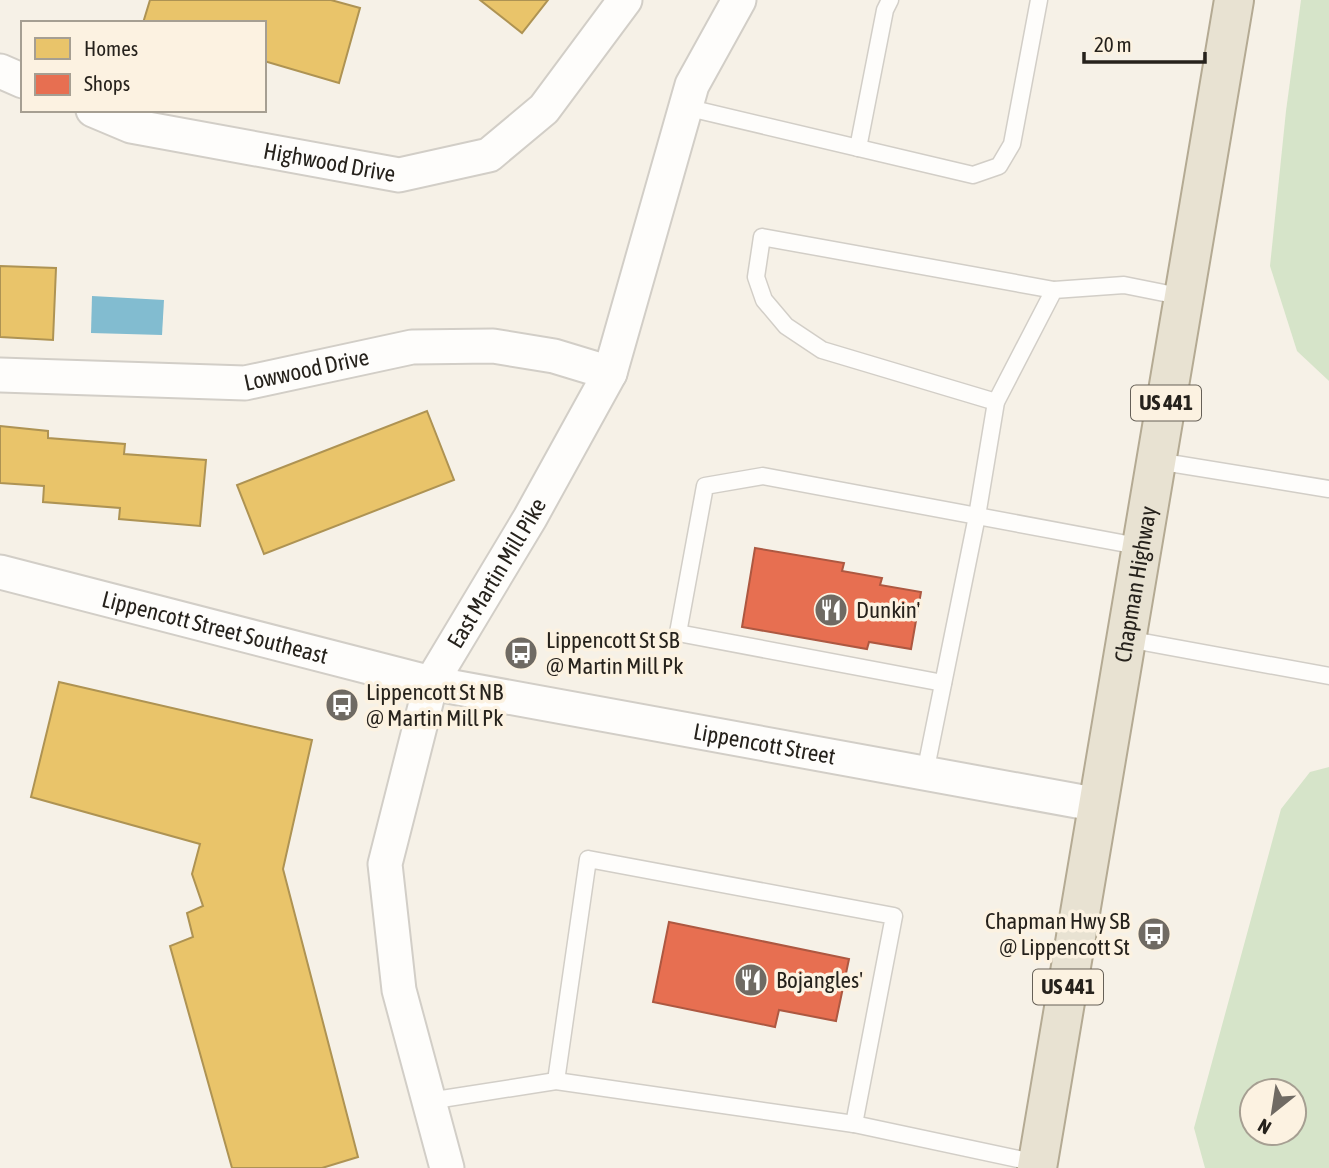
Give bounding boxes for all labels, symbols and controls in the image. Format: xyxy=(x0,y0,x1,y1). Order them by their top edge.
legend xyxy=(21,21,266,112)
scale bar xyxy=(1084,21,1205,65)
text: 20 m xyxy=(1094,32,1132,56)
text: Homes xyxy=(84,36,138,60)
text: Shops xyxy=(84,71,130,95)
street label: Highwood Drive xyxy=(261,137,398,187)
street label: Lowwood Drive xyxy=(242,344,371,396)
road number: US 441 xyxy=(1131,386,1201,420)
street label: East Martin Mill Pike xyxy=(442,494,551,653)
street label: Chapman Highway xyxy=(1109,504,1161,664)
street label: Lippencott Street Southeast xyxy=(99,586,331,669)
restaurant icon: Dunkin' xyxy=(812,591,850,629)
place label: Dunkin' xyxy=(856,597,920,623)
place label: Lippencott St SB @ Martin Mill Pk xyxy=(546,627,683,679)
bus stop icon: Lippencott St SB @ Martin Mill Pk xyxy=(502,634,540,672)
place label: Lippencott St NB @ Martin Mill Pk xyxy=(366,679,503,731)
bus stop icon: Lippencott St NB @ Martin Mill Pk xyxy=(323,686,361,724)
street label: Lippencott Street xyxy=(691,718,838,770)
place label: Chapman Hwy SB @ Lippencott St xyxy=(985,908,1130,960)
bus stop icon: Chapman Hwy SB @ Lippencott St xyxy=(1135,915,1173,953)
restaurant icon: Bojangles' xyxy=(732,961,770,999)
place label: Bojangles' xyxy=(776,967,863,993)
road number: US 441 xyxy=(1033,970,1103,1004)
north arrow xyxy=(1238,1077,1308,1147)
text: N xyxy=(1254,1114,1275,1139)

